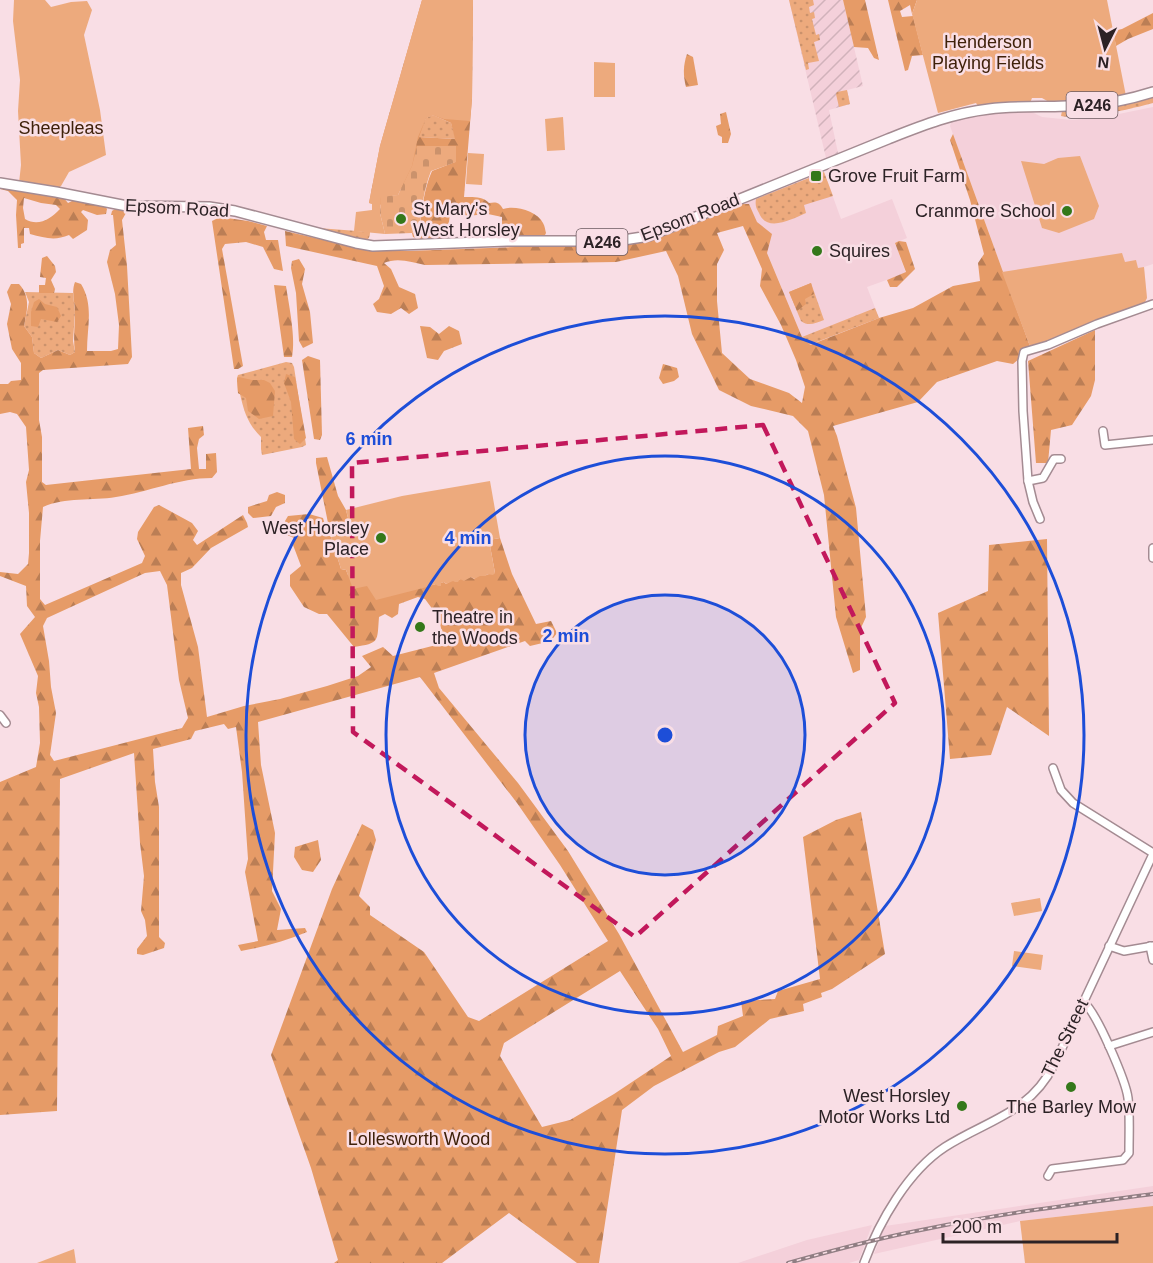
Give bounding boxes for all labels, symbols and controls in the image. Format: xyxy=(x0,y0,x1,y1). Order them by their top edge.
north arrow xyxy=(1075,18,1135,78)
park label: Henderson Playing Fields xyxy=(932,32,1044,73)
text: N xyxy=(1097,53,1110,71)
road number: A246 xyxy=(1066,92,1118,118)
park label: Sheepleas xyxy=(18,118,104,138)
place label: Grove Fruit Farm xyxy=(828,166,965,186)
marker: Grove Fruit Farm xyxy=(809,169,823,183)
street label: Epsom Road xyxy=(638,189,742,245)
street label: Epsom Road xyxy=(125,195,229,221)
place label: St Mary's West Horsley xyxy=(413,199,520,240)
place label: Cranmore School xyxy=(915,201,1055,221)
marker: Cranmore School xyxy=(1060,204,1074,218)
marker: St Mary's West Horsley xyxy=(394,212,408,226)
road number: A246 xyxy=(576,229,628,255)
place label: Squires xyxy=(829,241,890,261)
marker: Squires xyxy=(810,244,824,258)
text: 6 min xyxy=(345,429,393,449)
place label: West Horsley Place xyxy=(262,518,369,559)
text: 4 min xyxy=(444,528,492,548)
marker: West Horsley Place xyxy=(374,531,388,545)
place label: Theatre in the Woods xyxy=(432,607,518,648)
marker: Theatre in the Woods xyxy=(413,620,427,634)
text: 2 min xyxy=(542,626,590,646)
centre of rings xyxy=(655,725,675,745)
street label: The Street xyxy=(1038,996,1092,1080)
marker: The Barley Mow xyxy=(1064,1080,1078,1094)
place label: West Horsley Motor Works Ltd xyxy=(818,1086,950,1127)
place label: The Barley Mow xyxy=(1006,1097,1137,1117)
marker: West Horsley Motor Works Ltd xyxy=(955,1099,969,1113)
park label: Lollesworth Wood xyxy=(348,1129,490,1149)
scale bar xyxy=(943,1206,1117,1244)
text: 200 m xyxy=(952,1217,1002,1237)

